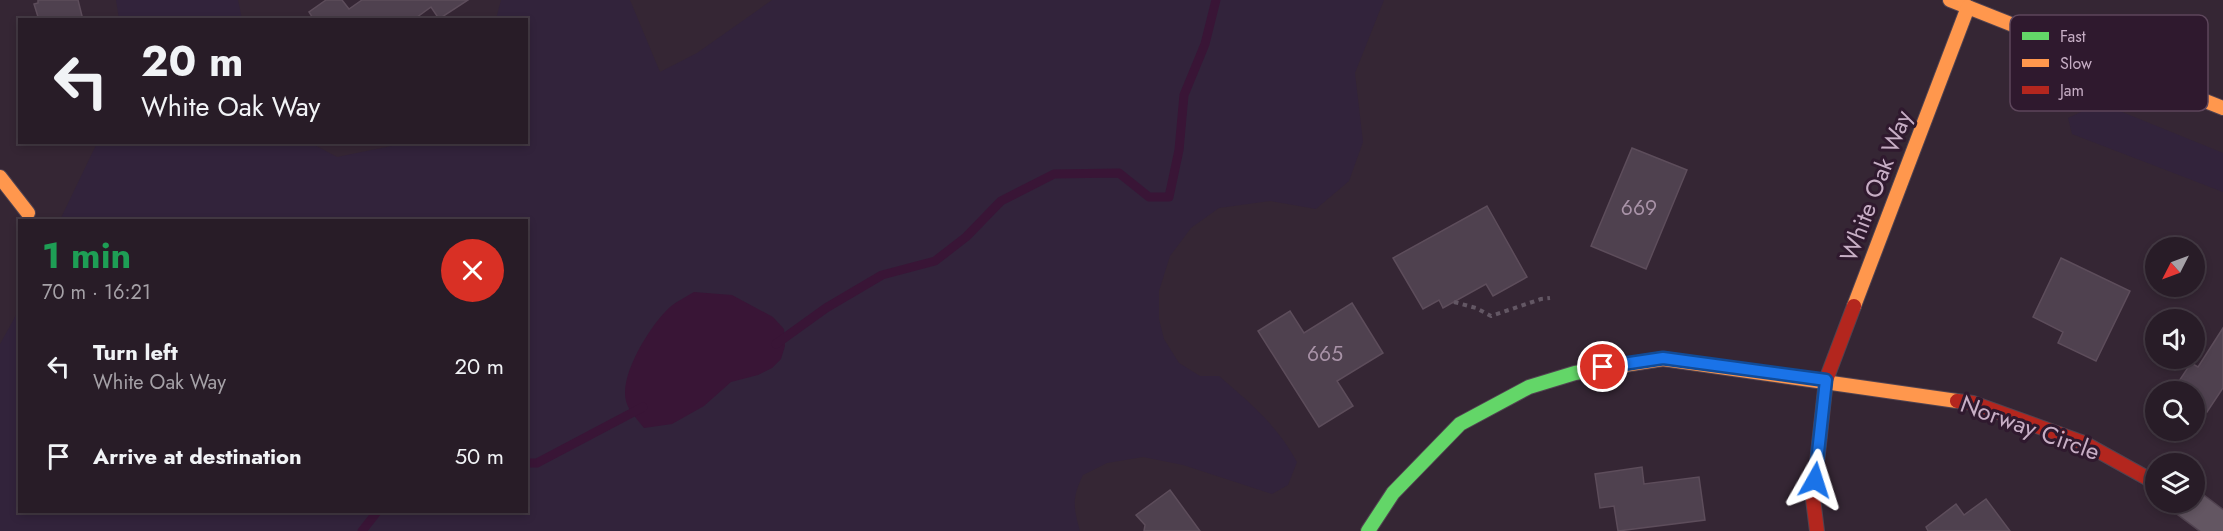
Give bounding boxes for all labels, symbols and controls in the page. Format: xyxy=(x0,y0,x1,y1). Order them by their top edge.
legend xyxy=(2010,15,2208,111)
text: Fast xyxy=(2060,25,2086,48)
text: 20 m xyxy=(141,31,243,92)
icon: left xyxy=(42,42,120,120)
text: Slow xyxy=(2060,52,2092,75)
text: Jam xyxy=(2058,79,2084,102)
text: White Oak Way xyxy=(141,87,320,126)
street label: White Oak Way xyxy=(1831,105,1921,267)
house number: 669 xyxy=(1621,193,1657,223)
text: 1 min xyxy=(42,229,131,281)
north arrow xyxy=(2145,237,2205,297)
map controls xyxy=(2145,237,2205,513)
button: close xyxy=(441,239,504,302)
text: 70 m · 16:21 xyxy=(42,278,151,307)
button: sound xyxy=(2145,309,2205,369)
text: Turn left xyxy=(93,336,178,368)
house number: 665 xyxy=(1307,339,1343,369)
pin xyxy=(1577,341,1628,392)
icon: left xyxy=(42,350,75,383)
text: 20 m xyxy=(455,350,504,382)
icon: arrive xyxy=(1586,350,1619,383)
text: White Oak Way xyxy=(93,368,226,397)
button: search xyxy=(2145,381,2205,441)
street label: Norway Circle xyxy=(1956,386,2105,469)
icon: arrive xyxy=(42,440,75,473)
text: Arrive at destination xyxy=(93,440,302,472)
text: 50 m xyxy=(455,440,504,472)
position arrow xyxy=(1783,448,1847,512)
button: layers xyxy=(2145,453,2205,513)

